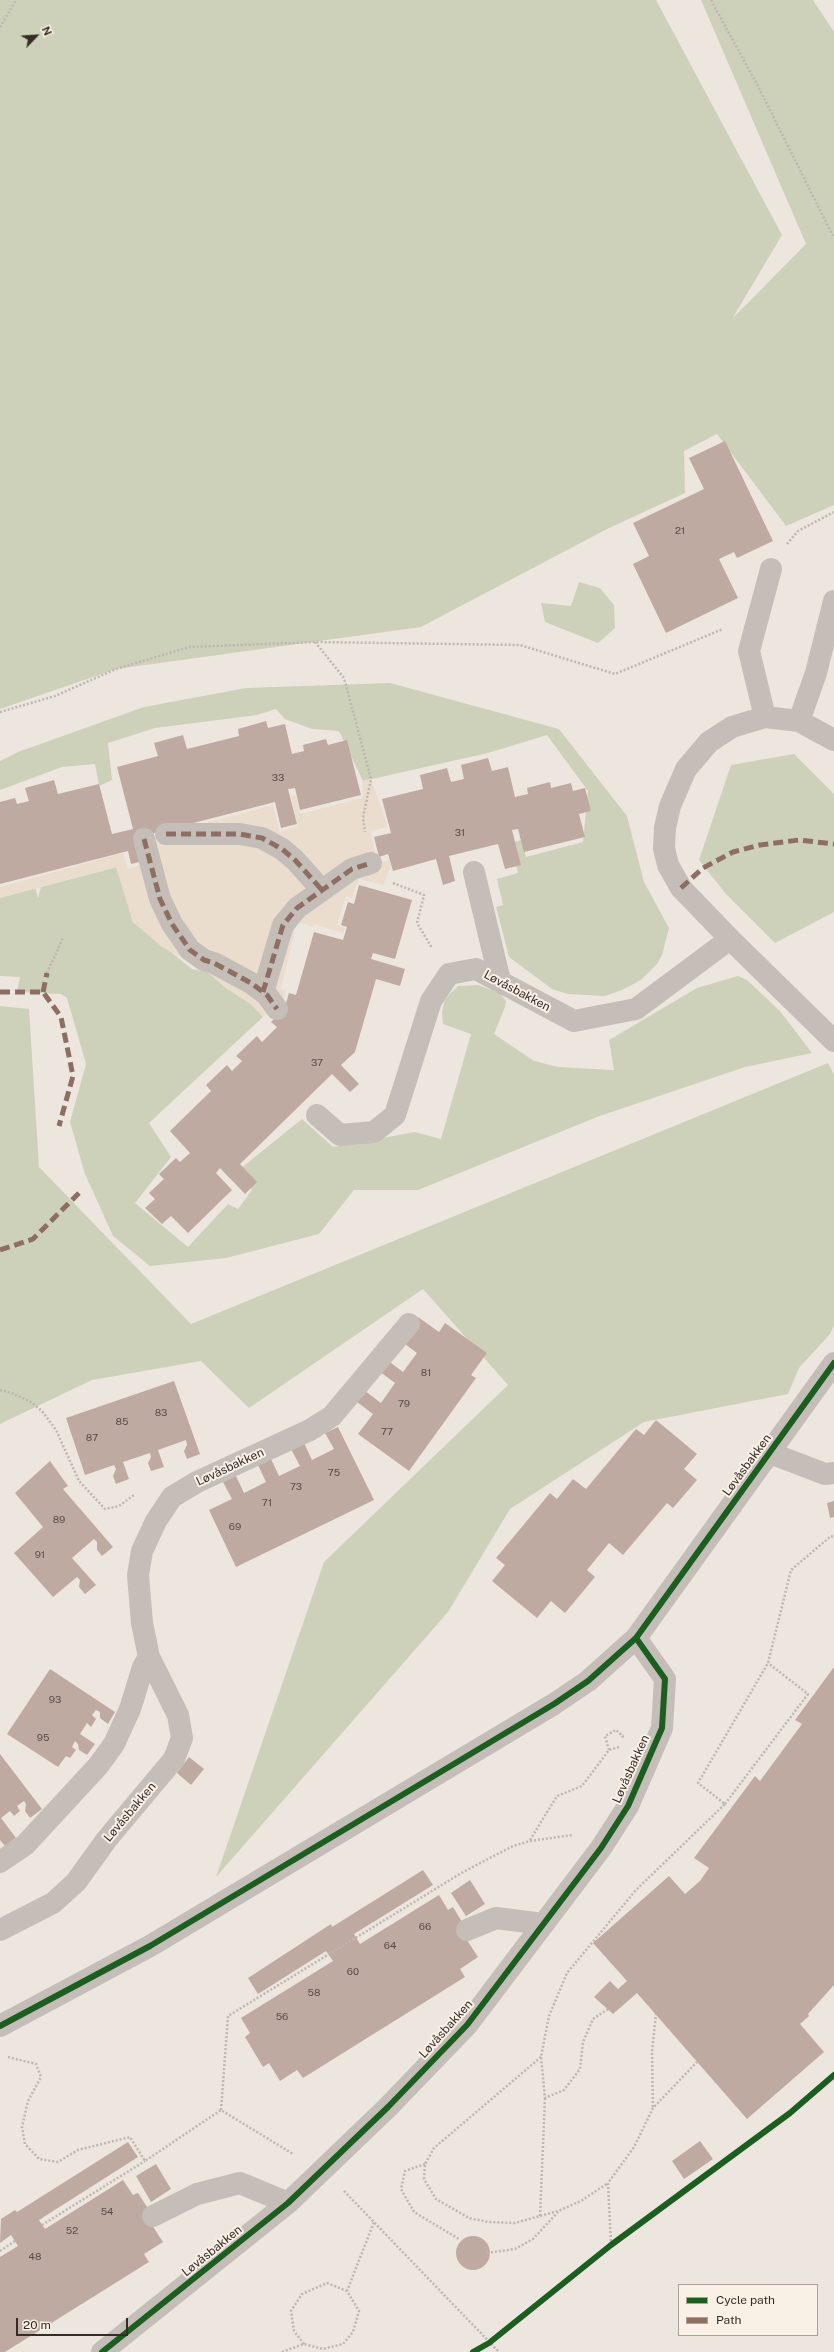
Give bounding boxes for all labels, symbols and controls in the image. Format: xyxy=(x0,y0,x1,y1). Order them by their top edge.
north arrow xyxy=(16,16,56,56)
text: N xyxy=(40,24,54,37)
house number: 21 xyxy=(675,525,685,537)
house number: 33 xyxy=(272,772,284,784)
house number: 31 xyxy=(455,827,465,839)
street label: Løvåsbakken xyxy=(481,967,553,1015)
house number: 37 xyxy=(311,1057,323,1069)
house number: 81 xyxy=(421,1367,431,1379)
house number: 79 xyxy=(398,1398,410,1410)
house number: 83 xyxy=(155,1407,167,1419)
house number: 85 xyxy=(116,1416,128,1428)
house number: 77 xyxy=(381,1426,393,1438)
street label: Løvåsbakken xyxy=(720,1431,774,1499)
house number: 87 xyxy=(86,1432,98,1444)
street label: Løvåsbakken xyxy=(194,1445,266,1489)
house number: 75 xyxy=(328,1467,340,1479)
house number: 73 xyxy=(290,1481,302,1493)
house number: 71 xyxy=(262,1497,272,1509)
house number: 89 xyxy=(53,1514,65,1526)
house number: 69 xyxy=(229,1521,241,1533)
house number: 91 xyxy=(35,1549,45,1561)
house number: 93 xyxy=(49,1694,61,1706)
house number: 95 xyxy=(37,1732,49,1744)
street label: Løvåsbakken xyxy=(610,1733,652,1805)
street label: Løvåsbakken xyxy=(101,1779,159,1845)
house number: 66 xyxy=(419,1921,431,1933)
house number: 64 xyxy=(384,1940,396,1952)
house number: 60 xyxy=(347,1966,359,1978)
house number: 58 xyxy=(308,1987,320,1999)
street label: Løvåsbakken xyxy=(416,1997,476,2061)
house number: 56 xyxy=(276,2011,288,2023)
house number: 54 xyxy=(101,2206,113,2218)
street label: Løvåsbakken xyxy=(179,2222,245,2280)
house number: 52 xyxy=(66,2225,78,2237)
house number: 48 xyxy=(29,2251,41,2263)
legend xyxy=(678,2284,818,2336)
text: Cycle path xyxy=(716,2293,775,2307)
scale bar xyxy=(18,2310,130,2336)
text: Path xyxy=(716,2313,742,2327)
text: 20 m xyxy=(23,2318,51,2332)

